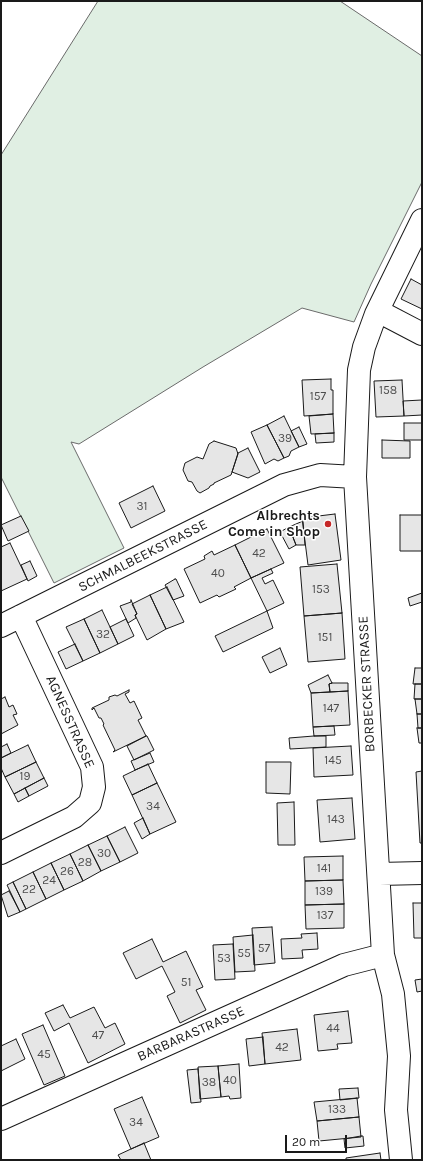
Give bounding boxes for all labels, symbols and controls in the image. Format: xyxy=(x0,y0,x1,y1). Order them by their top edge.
house number: 158 xyxy=(379,384,397,398)
house number: 157 xyxy=(310,390,326,404)
house number: 39 xyxy=(278,432,292,446)
house number: 31 xyxy=(136,500,148,514)
place label: Albrechts Come in Shop xyxy=(228,508,320,540)
street label: SCHMALBEEKSTRASSE xyxy=(76,516,210,596)
marker: Albrechts Come in Shop xyxy=(323,519,333,529)
house number: 42 xyxy=(252,547,266,561)
house number: 40 xyxy=(211,567,225,581)
house number: 153 xyxy=(312,583,330,597)
street label: BORBECKER STRASSE xyxy=(355,615,379,753)
house number: 32 xyxy=(96,628,110,642)
house number: 151 xyxy=(318,631,332,645)
street label: AGNESSTRASSE xyxy=(42,673,98,771)
house number: 147 xyxy=(323,702,339,716)
house number: 145 xyxy=(324,754,342,768)
house number: 19 xyxy=(20,770,30,784)
house number: 34 xyxy=(146,800,160,814)
house number: 143 xyxy=(327,813,345,827)
house number: 30 xyxy=(97,847,111,861)
house number: 28 xyxy=(78,856,92,870)
house number: 141 xyxy=(317,862,331,876)
house number: 26 xyxy=(60,865,74,879)
house number: 24 xyxy=(42,874,56,888)
house number: 22 xyxy=(22,883,36,897)
house number: 139 xyxy=(315,885,333,899)
house number: 137 xyxy=(317,909,333,923)
house number: 57 xyxy=(258,942,270,956)
house number: 55 xyxy=(237,947,251,961)
house number: 53 xyxy=(217,952,231,966)
house number: 51 xyxy=(181,976,191,990)
street label: BARBARASTRASSE xyxy=(135,1003,247,1065)
house number: 44 xyxy=(326,1022,340,1036)
house number: 47 xyxy=(92,1029,104,1043)
house number: 42 xyxy=(275,1041,289,1055)
house number: 45 xyxy=(37,1048,51,1062)
house number: 40 xyxy=(223,1074,237,1088)
house number: 38 xyxy=(202,1076,216,1090)
house number: 133 xyxy=(328,1103,346,1117)
house number: 34 xyxy=(129,1116,143,1130)
scale bar xyxy=(287,1127,349,1153)
text: 20 m xyxy=(292,1135,320,1149)

